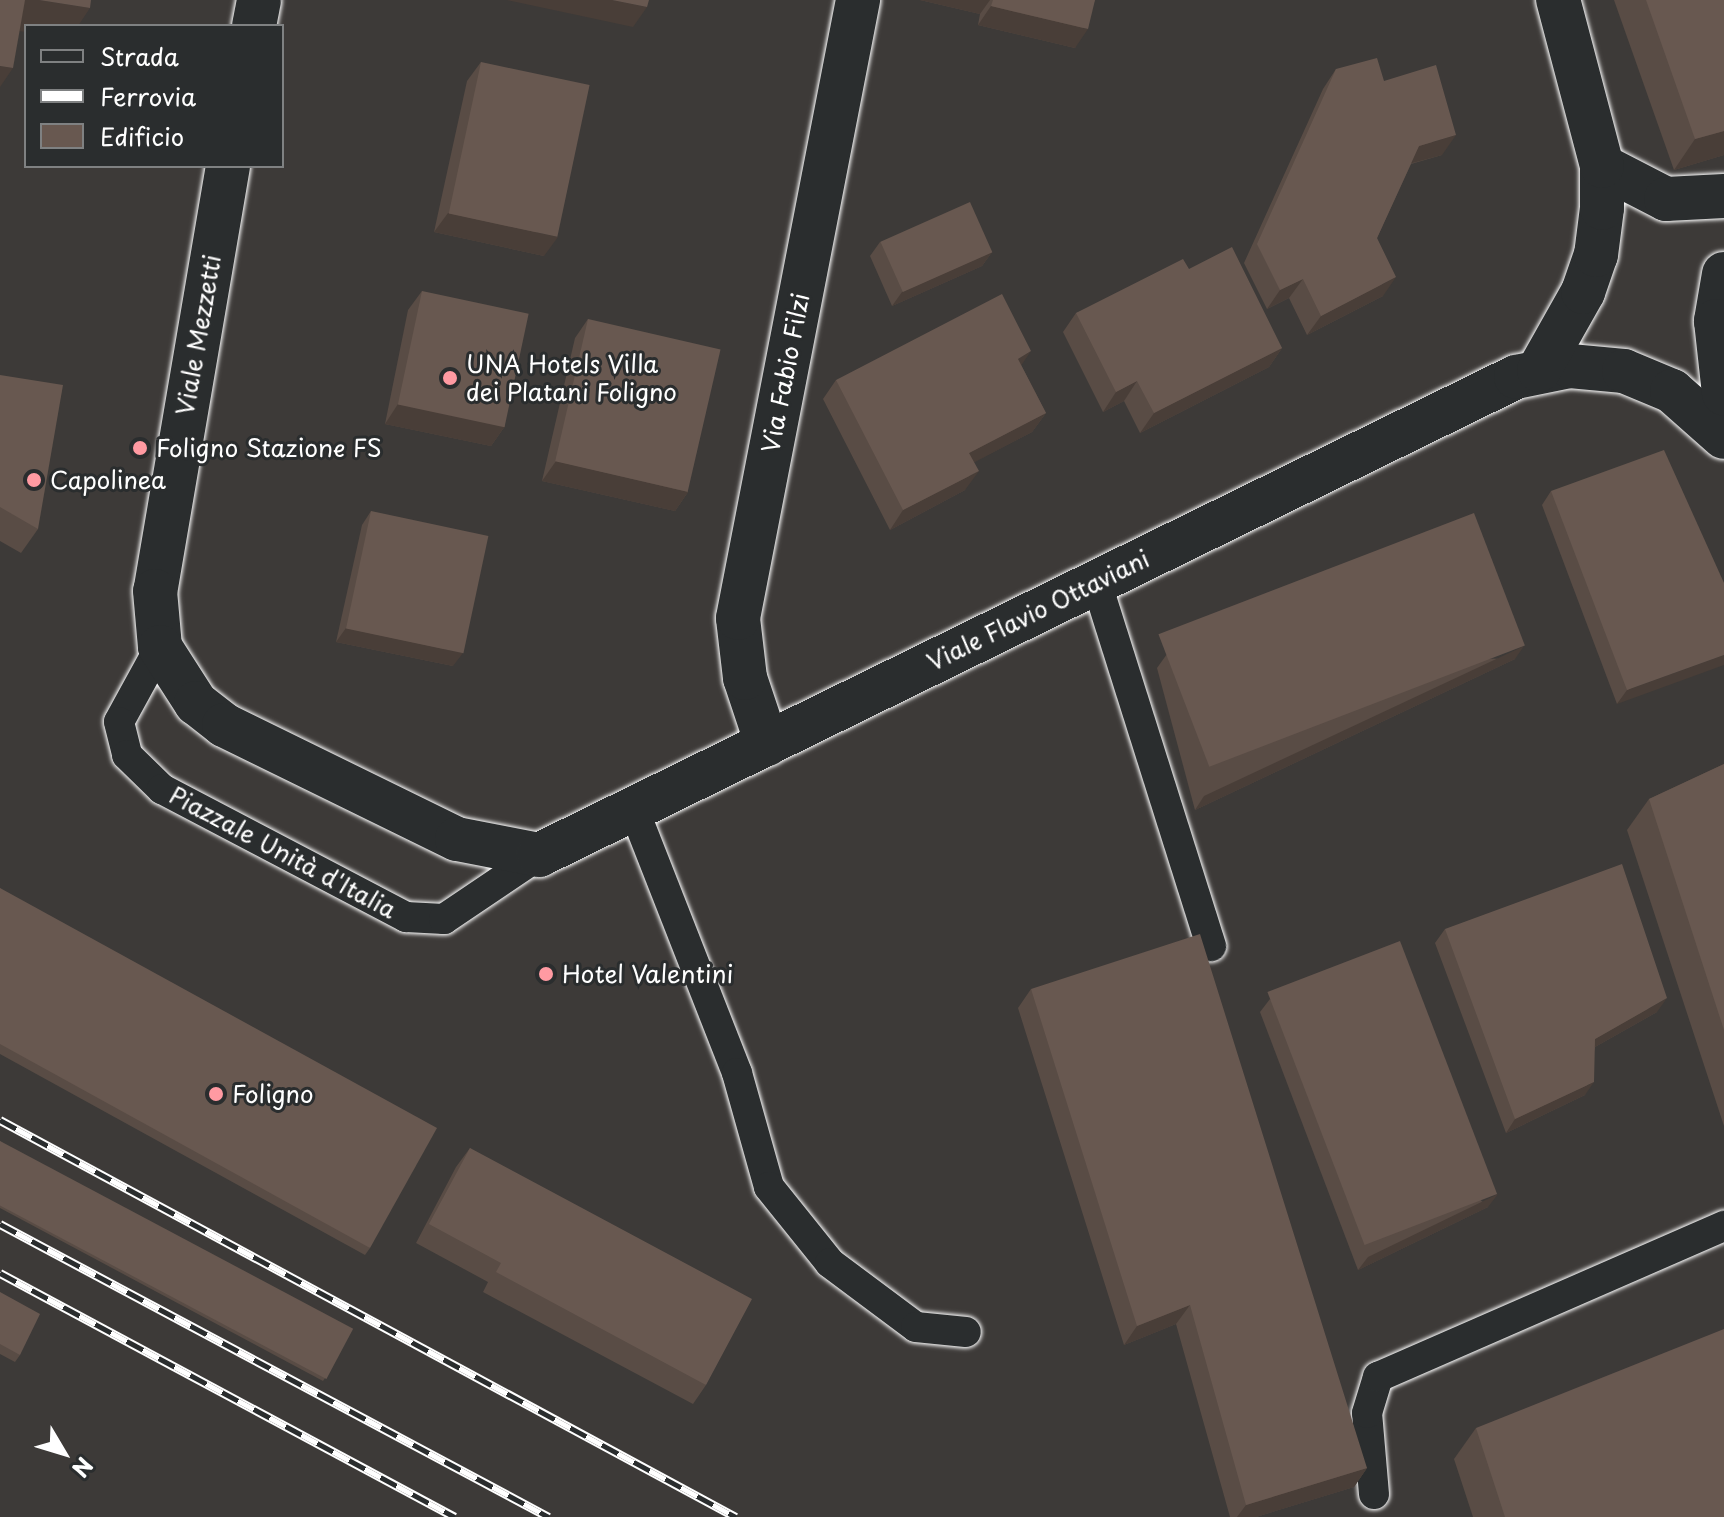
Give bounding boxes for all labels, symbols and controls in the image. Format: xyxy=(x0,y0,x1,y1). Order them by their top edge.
legend xyxy=(24,24,284,168)
text: Strada xyxy=(100,38,179,74)
text: Ferrovia xyxy=(100,78,196,114)
text: Edificio xyxy=(100,118,184,154)
street label: Viale Mezzetti xyxy=(170,252,226,418)
street label: Via Fabio Filzi xyxy=(756,291,814,455)
place label: UNA Hotels Villa dei Platani Foligno xyxy=(466,350,678,406)
marker: UNA Hotels Villa dei Platani Foligno xyxy=(441,369,459,387)
place label: Foligno Stazione FS xyxy=(156,434,381,462)
marker: Foligno Stazione FS xyxy=(131,439,149,457)
place label: Capolinea xyxy=(50,466,166,494)
marker: Capolinea xyxy=(25,471,43,489)
street label: Viale Flavio Ottaviani xyxy=(920,543,1156,677)
street label: Piazzale Unità d'Italia xyxy=(164,779,402,925)
place label: Hotel Valentini xyxy=(562,960,730,988)
marker: Hotel Valentini xyxy=(537,965,555,983)
place label: Foligno xyxy=(232,1080,313,1108)
marker: Foligno xyxy=(207,1085,225,1103)
north arrow xyxy=(24,1413,104,1493)
text: N xyxy=(65,1451,102,1485)

